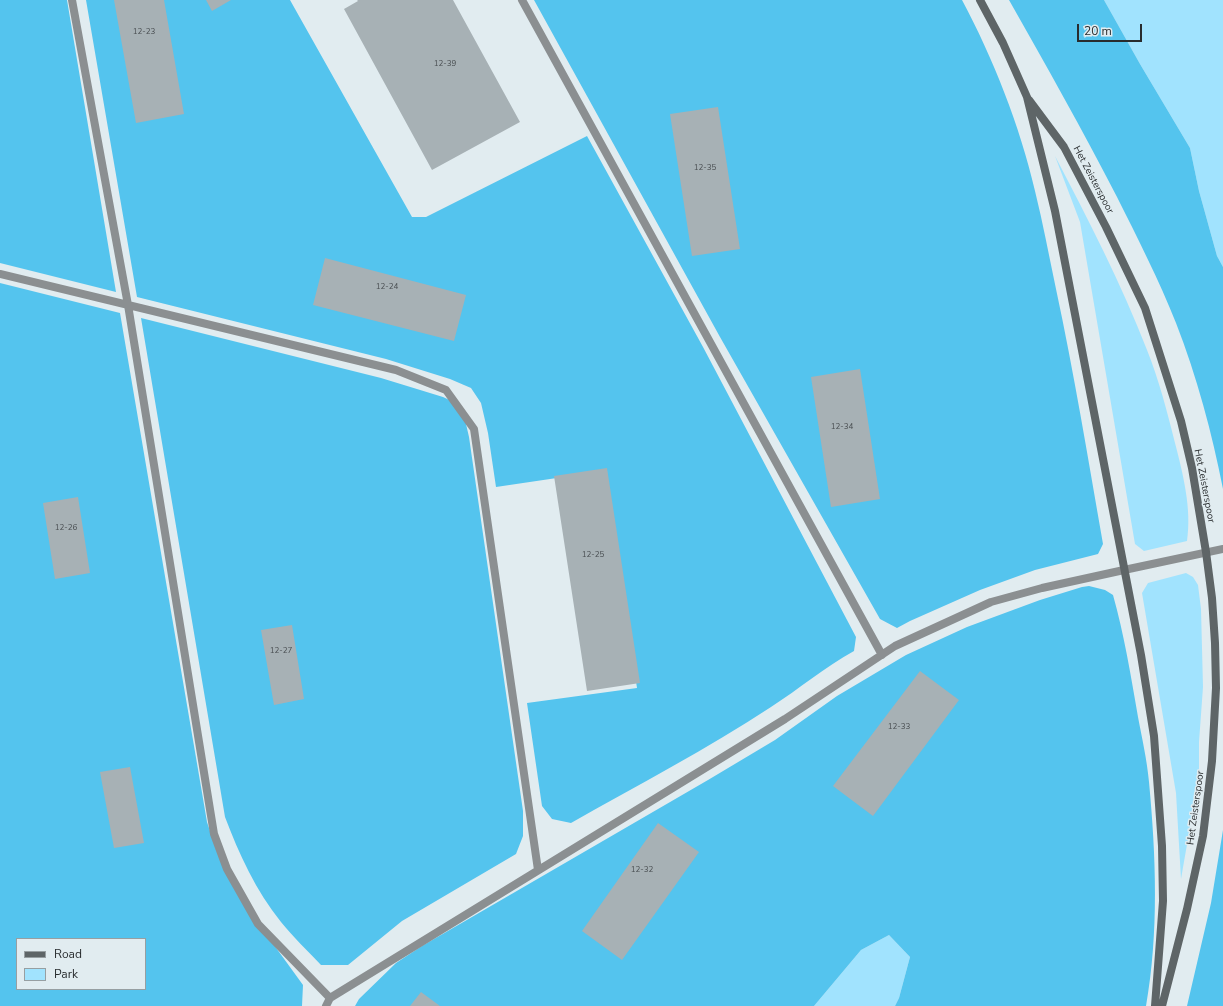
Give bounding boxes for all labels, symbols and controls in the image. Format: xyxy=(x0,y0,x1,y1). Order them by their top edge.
scale bar xyxy=(1079,16,1144,42)
text: 20 m xyxy=(1084,23,1112,39)
house number: 12-23 xyxy=(133,27,155,37)
house number: 12-39 xyxy=(434,59,456,69)
street label: Het Zeisterspoor xyxy=(1070,144,1116,216)
house number: 12-35 xyxy=(694,163,716,173)
house number: 12-24 xyxy=(376,282,398,292)
house number: 12-34 xyxy=(831,422,853,432)
street label: Het Zeisterspoor xyxy=(1191,448,1217,524)
house number: 12-26 xyxy=(55,523,77,533)
house number: 12-25 xyxy=(582,550,604,560)
house number: 12-27 xyxy=(270,646,292,656)
house number: 12-33 xyxy=(888,722,910,732)
street label: Het Zeisterspoor xyxy=(1185,770,1207,846)
house number: 12-32 xyxy=(631,865,653,875)
legend xyxy=(16,938,146,990)
text: Road xyxy=(54,946,82,962)
text: Park xyxy=(54,966,78,982)

